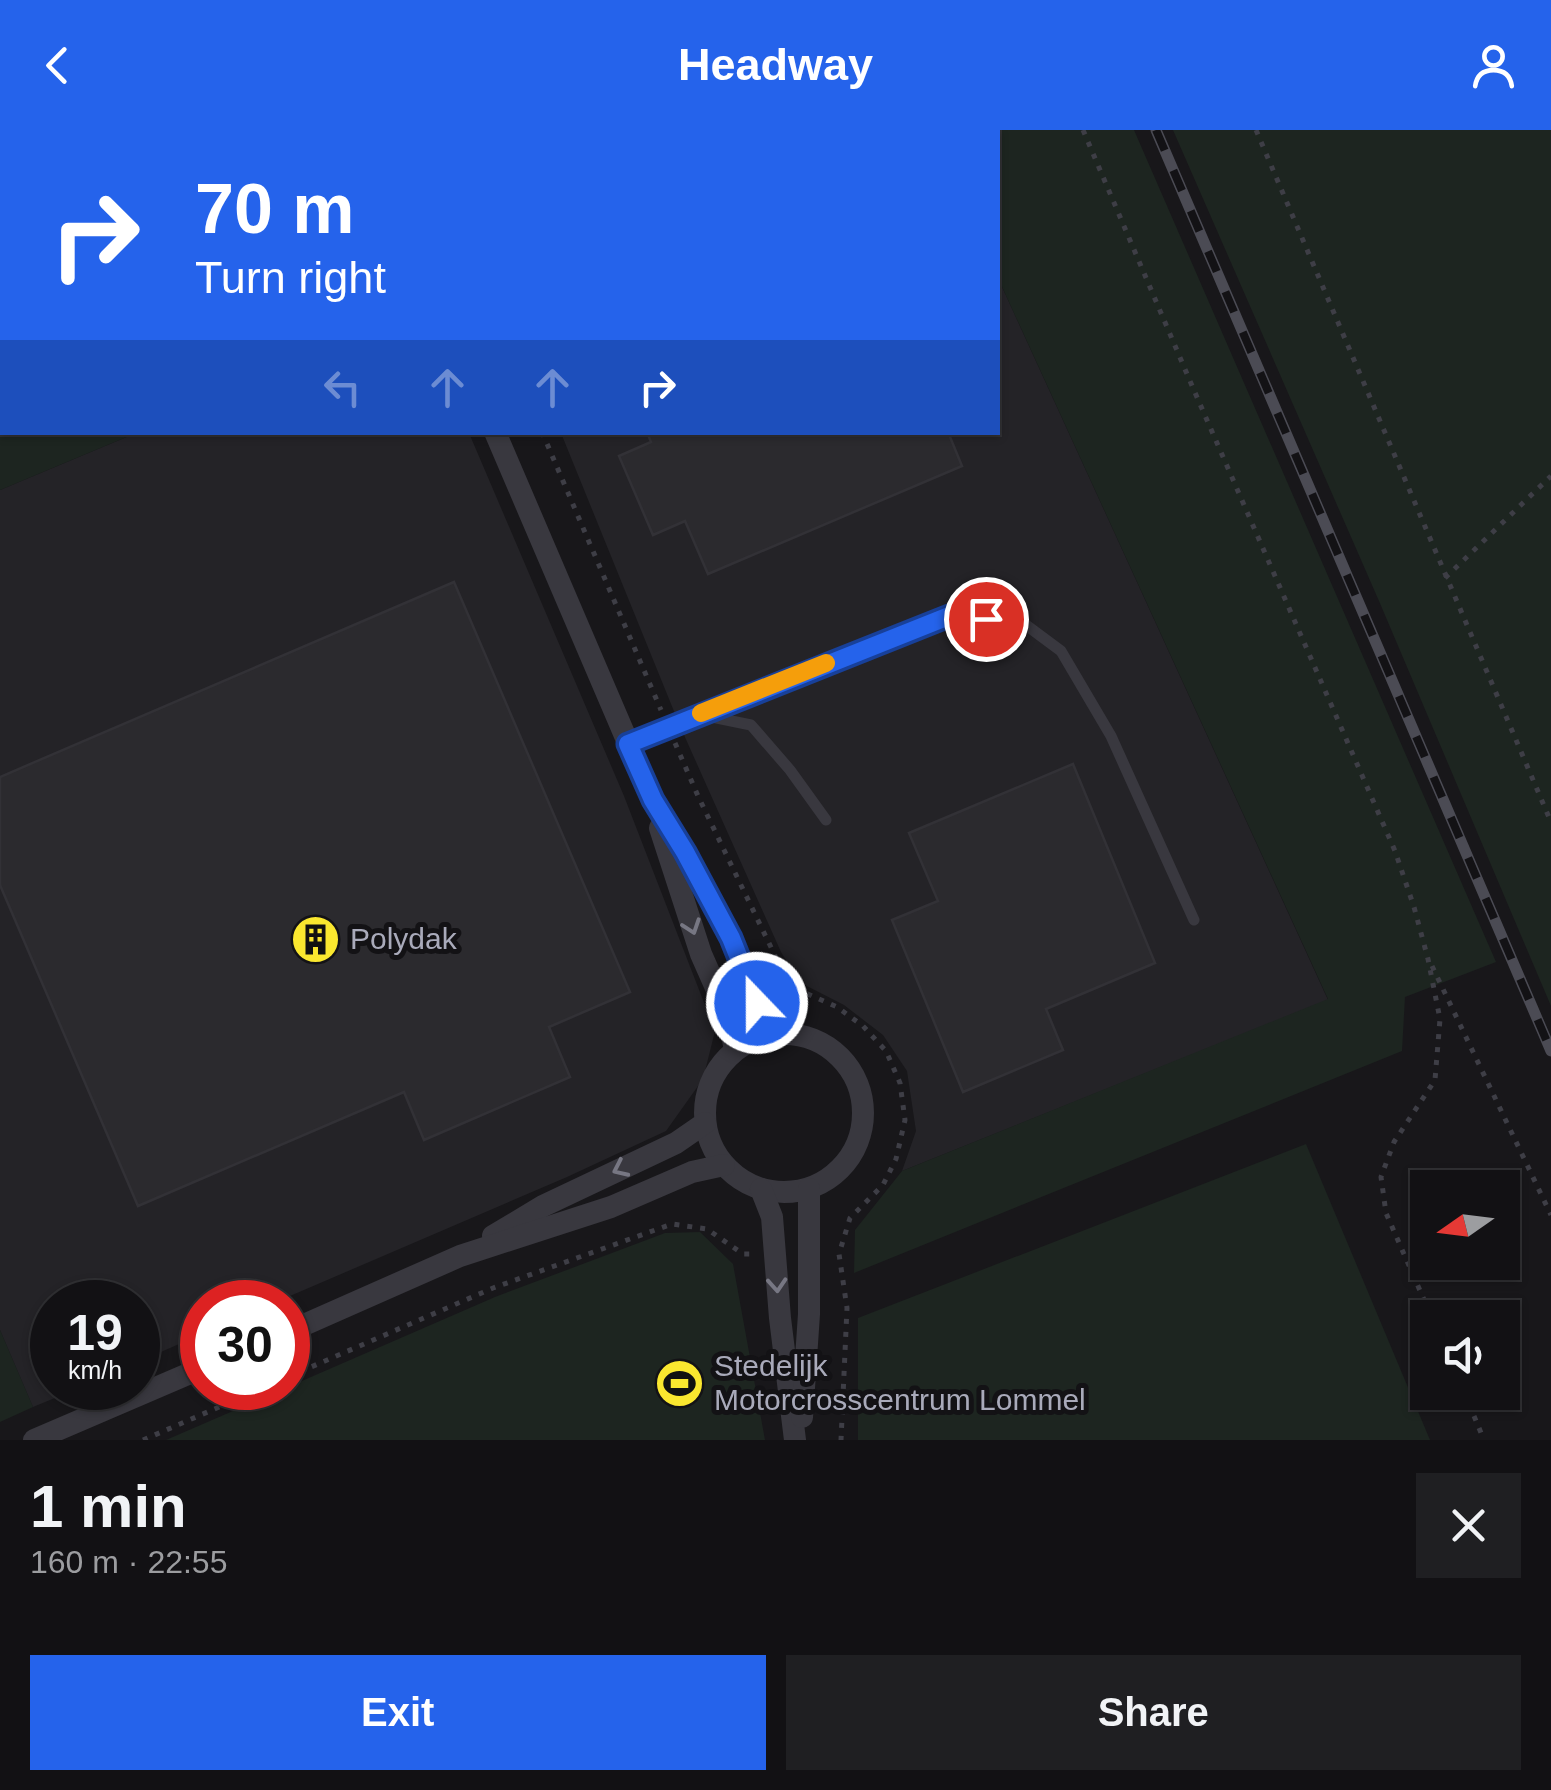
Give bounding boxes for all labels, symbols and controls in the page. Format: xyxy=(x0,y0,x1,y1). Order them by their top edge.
icon: back xyxy=(30,38,85,93)
icon: person xyxy=(1466,38,1521,93)
text: Headway xyxy=(678,39,873,90)
icon: right xyxy=(30,170,160,300)
text: 70 m xyxy=(195,170,355,248)
text: Turn right xyxy=(195,252,386,303)
icon: left xyxy=(315,360,370,415)
icon: ahead xyxy=(420,360,475,415)
icon: ahead xyxy=(525,360,580,415)
icon: right xyxy=(630,360,685,415)
pin xyxy=(944,577,1029,662)
icon: arrive xyxy=(959,592,1014,647)
building icon: Polydak xyxy=(289,913,341,965)
one-way arrow xyxy=(680,917,701,935)
place label: Polydak xyxy=(350,922,458,955)
position arrow xyxy=(705,951,809,1055)
one-way arrow xyxy=(612,1157,630,1177)
north arrow xyxy=(1410,1170,1520,1280)
map controls xyxy=(1410,1170,1520,1410)
one-way arrow xyxy=(766,1277,787,1293)
speed limit sign: 30 xyxy=(180,1280,310,1410)
button: sound xyxy=(1410,1300,1520,1410)
text: 19 xyxy=(67,1305,123,1361)
place label: Stedelijk Motorcrosscentrum Lommel xyxy=(714,1349,1086,1416)
text: km/h xyxy=(68,1356,122,1384)
sports icon: Stedelijk Motorcrosscentrum Lommel xyxy=(653,1357,705,1409)
text: 1 min xyxy=(30,1473,187,1540)
button: close xyxy=(1416,1473,1521,1578)
text: 160 m · 22:55 xyxy=(30,1544,227,1580)
button: Exit xyxy=(30,1655,766,1770)
button: Share xyxy=(786,1655,1521,1770)

